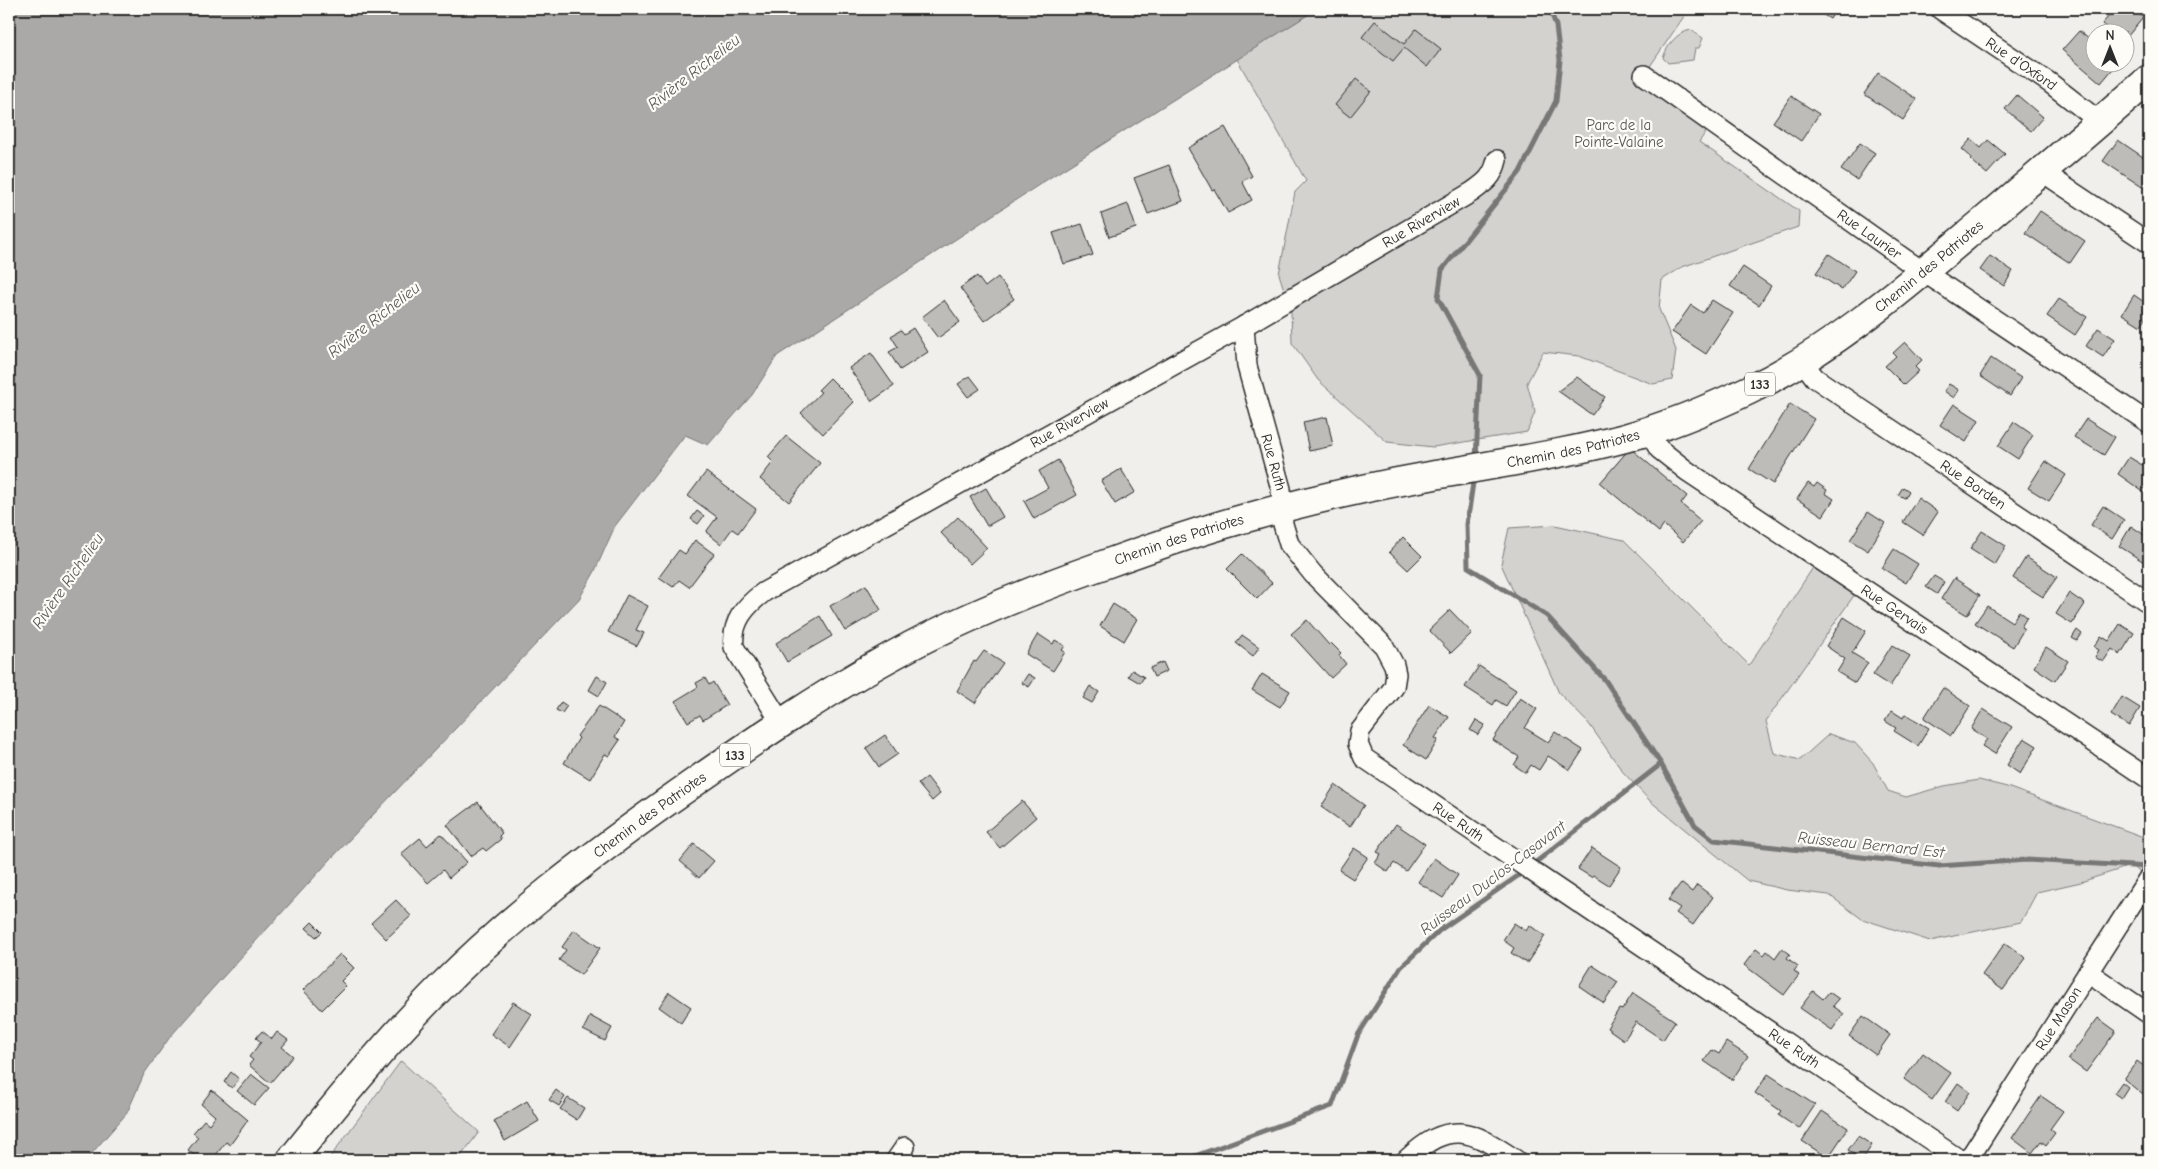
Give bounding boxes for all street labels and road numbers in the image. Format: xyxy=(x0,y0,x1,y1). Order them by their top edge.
street label: Rue d'Oxford xyxy=(1982,33,2061,94)
street label: Rue Riverview xyxy=(1379,192,1463,252)
street label: Rue Laurier xyxy=(1834,205,1905,263)
street label: Chemin des Patriotes xyxy=(1871,216,1987,316)
road number: 133 xyxy=(1745,372,1775,396)
street label: Rue Riverview xyxy=(1027,394,1112,452)
street label: Chemin des Patriotes xyxy=(1505,425,1642,471)
street label: Rue Ruth xyxy=(1257,432,1290,493)
street label: Rue Borden xyxy=(1937,456,2009,513)
street label: Chemin des Patriotes xyxy=(1112,510,1246,569)
street label: Rue Gervais xyxy=(1857,581,1931,638)
road number: 133 xyxy=(720,744,750,766)
street label: Chemin des Patriotes xyxy=(590,768,710,862)
street label: Rue Ruth xyxy=(1429,798,1488,845)
street label: Rue Mason xyxy=(2032,983,2085,1054)
street label: Rue Ruth xyxy=(1765,1024,1823,1072)

